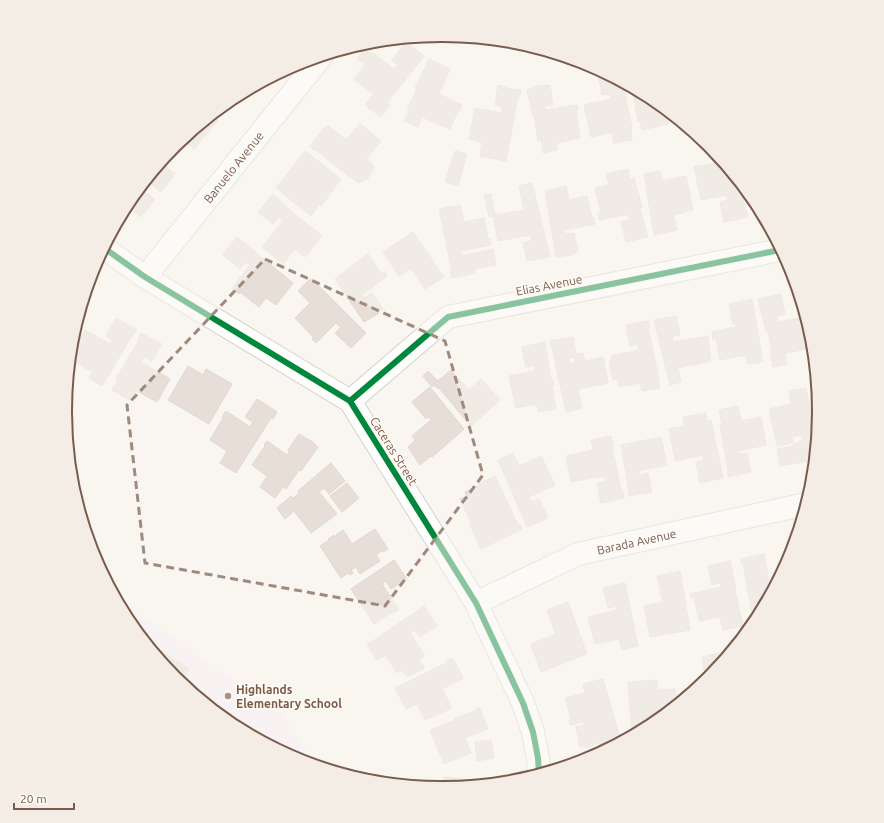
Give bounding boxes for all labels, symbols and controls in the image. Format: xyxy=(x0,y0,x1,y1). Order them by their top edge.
street label: Banuelo Avenue xyxy=(201,129,266,205)
street label: Elias Avenue xyxy=(515,272,583,298)
street label: Caceras Street xyxy=(368,415,420,488)
street label: Barada Avenue xyxy=(596,526,677,556)
place label: Highlands Elementary School xyxy=(236,683,342,710)
marker: Highlands Elementary School xyxy=(223,691,233,701)
scale bar xyxy=(14,785,74,811)
text: 20 m xyxy=(20,792,47,805)

